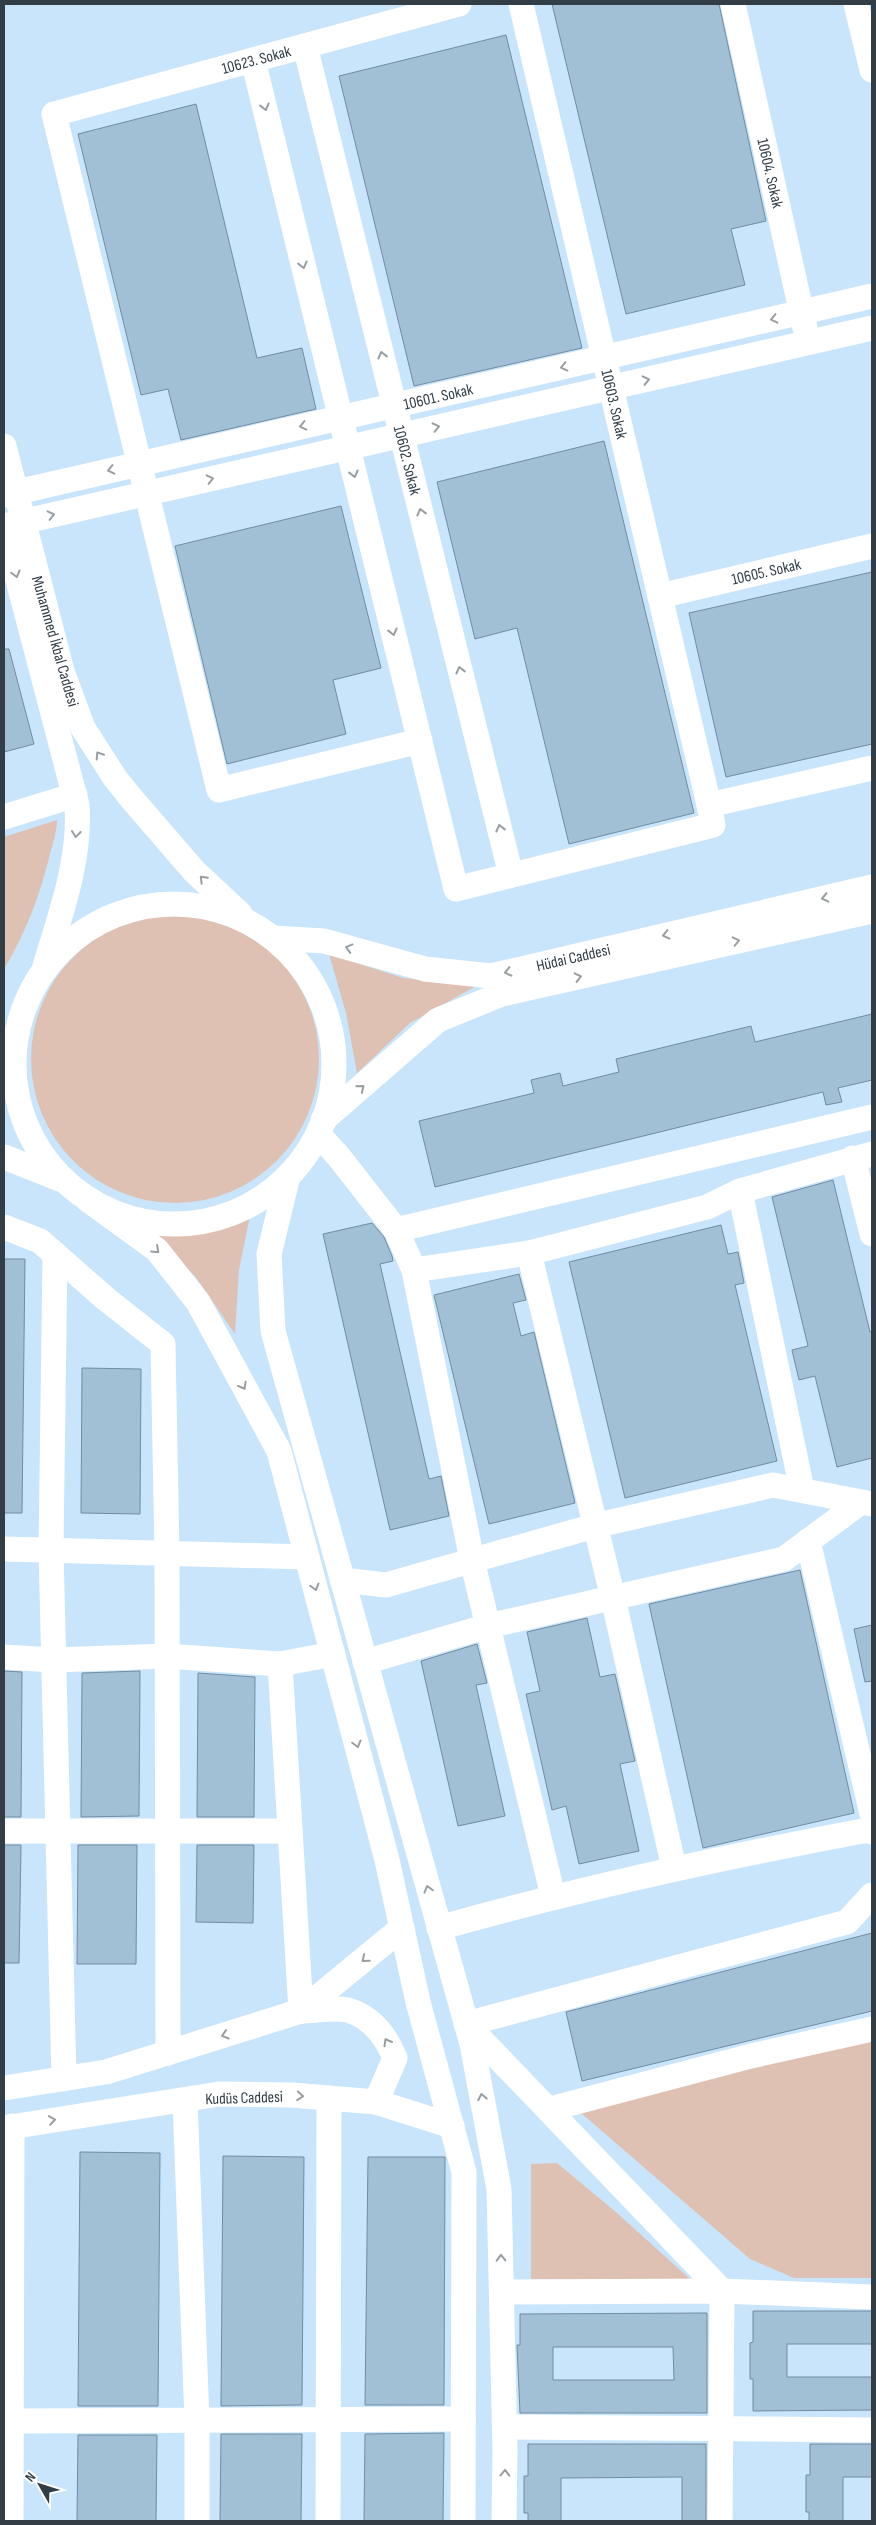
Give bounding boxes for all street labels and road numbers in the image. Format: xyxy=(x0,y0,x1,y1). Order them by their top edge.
street label: 10623. Sokak xyxy=(220,42,293,79)
street label: 10604. Sokak xyxy=(752,137,787,210)
street label: 10603. Sokak xyxy=(596,368,631,441)
street label: 10601. Sokak xyxy=(402,380,475,415)
street label: 10602. Sokak xyxy=(389,424,424,497)
street label: 10605. Sokak xyxy=(730,555,803,590)
street label: Muhammed İkbal Caddesi xyxy=(27,574,82,709)
street label: Hüdai Caddesi xyxy=(535,941,612,976)
street label: Kudüs Caddesi xyxy=(205,2088,283,2109)

